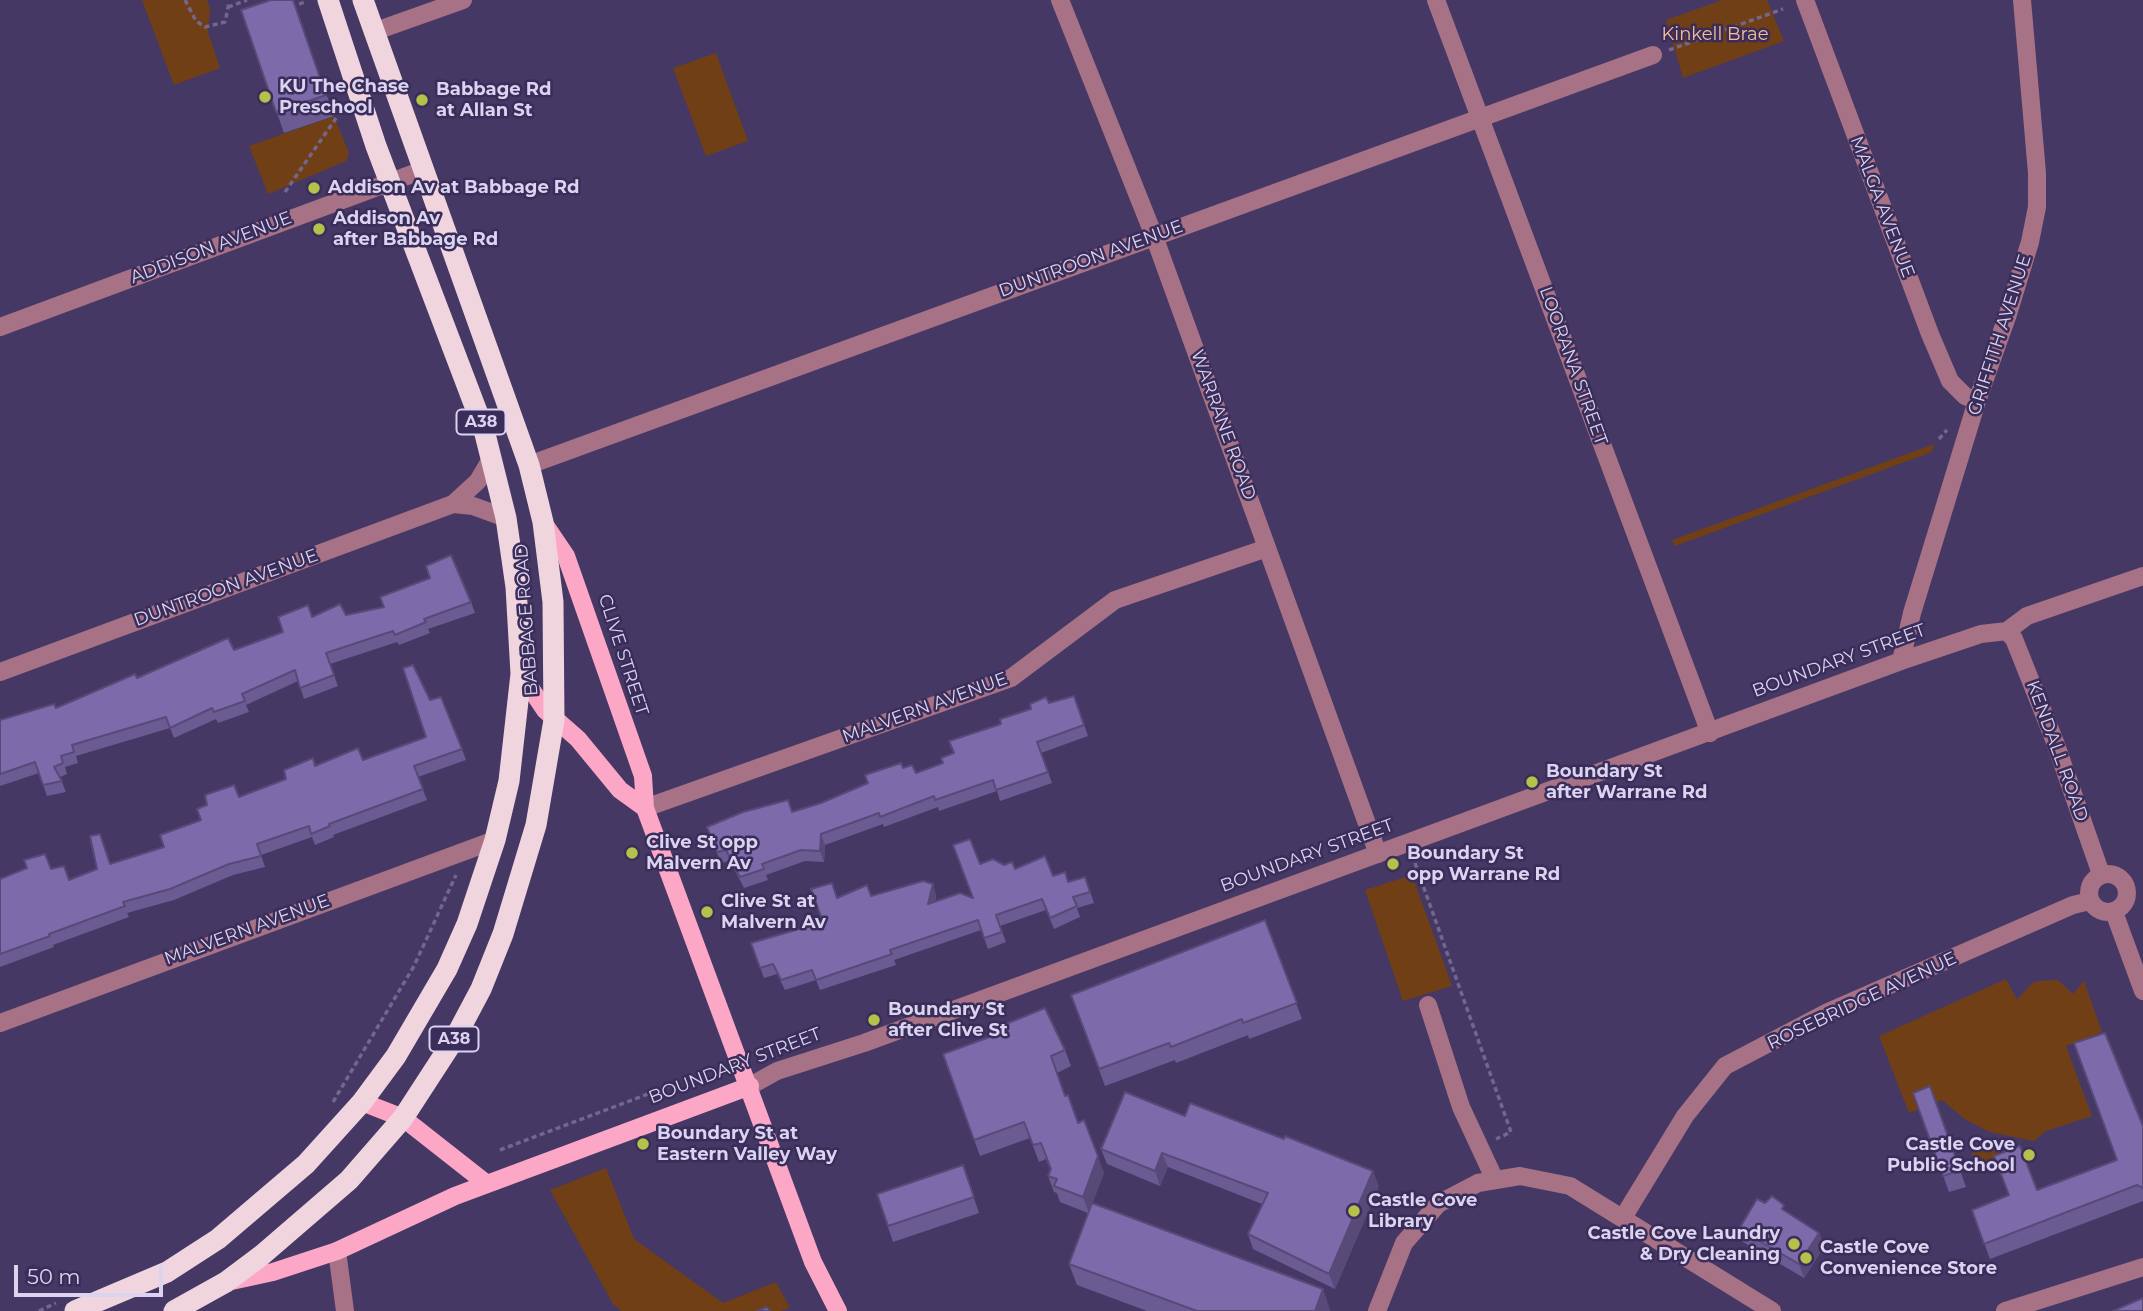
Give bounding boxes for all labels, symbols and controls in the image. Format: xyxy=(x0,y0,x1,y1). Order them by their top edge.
park label: Kinkell Brae xyxy=(1661,24,1769,46)
place label: KU The Chase Preschool xyxy=(279,76,409,119)
place label: Babbage Rd at Allan St xyxy=(436,79,551,122)
marker: KU The Chase Preschool xyxy=(257,89,273,105)
marker: Babbage Rd at Allan St xyxy=(414,92,430,108)
street label: MALGA AVENUE xyxy=(1845,133,1919,281)
place label: Addison Av at Babbage Rd xyxy=(328,177,580,199)
marker: Addison Av at Babbage Rd xyxy=(306,180,322,196)
street label: ADDISON AVENUE xyxy=(127,207,295,289)
place label: Addison Av after Babbage Rd xyxy=(333,208,498,250)
street label: DUNTROON AVENUE xyxy=(996,216,1186,302)
marker: Addison Av after Babbage Rd xyxy=(311,221,327,237)
street label: GRIFFITH AVENUE xyxy=(1964,252,2036,418)
street label: LOORANA STREET xyxy=(1534,284,1612,448)
street label: WARRANE ROAD xyxy=(1186,347,1260,503)
road number: A38 xyxy=(456,410,505,434)
street label: BABBAGE ROAD xyxy=(511,543,543,697)
street label: DUNTROON AVENUE xyxy=(131,545,321,631)
street label: CLIVE STREET xyxy=(593,592,653,718)
street label: BOUNDARY STREET xyxy=(1749,620,1929,702)
street label: MALVERN AVENUE xyxy=(840,668,1010,748)
street label: KENDALL ROAD xyxy=(2021,677,2093,825)
place label: Boundary St after Warrane Rd xyxy=(1546,761,1707,804)
marker: Boundary St after Warrane Rd xyxy=(1524,774,1540,790)
street label: BOUNDARY STREET xyxy=(1217,815,1397,897)
place label: Clive St opp Malvern Av xyxy=(646,832,758,874)
place label: Boundary St opp Warrane Rd xyxy=(1407,843,1560,886)
marker: Clive St opp Malvern Av xyxy=(624,845,640,861)
marker: Boundary St opp Warrane Rd xyxy=(1385,856,1401,872)
street label: MALVERN AVENUE xyxy=(162,890,332,970)
place label: Clive St at Malvern Av xyxy=(721,891,826,934)
marker: Clive St at Malvern Av xyxy=(699,904,715,920)
street label: ROSEBRIDGE AVENUE xyxy=(1764,948,1960,1054)
place label: Boundary St after Clive St xyxy=(888,999,1008,1042)
marker: Boundary St after Clive St xyxy=(866,1012,882,1028)
street label: BOUNDARY STREET xyxy=(646,1023,824,1109)
road number: A38 xyxy=(430,1026,478,1051)
place label: Boundary St at Eastern Valley Way xyxy=(657,1123,837,1166)
place label: Castle Cove Public School xyxy=(1887,1134,2015,1176)
marker: Boundary St at Eastern Valley Way xyxy=(635,1136,651,1152)
marker: Castle Cove Public School xyxy=(2021,1147,2037,1163)
place label: Castle Cove Library xyxy=(1368,1190,1477,1232)
marker: Castle Cove Library xyxy=(1346,1203,1362,1219)
place label: Castle Cove Laundry & Dry Cleaning xyxy=(1588,1223,1780,1266)
marker: Castle Cove Laundry & Dry Cleaning xyxy=(1786,1236,1802,1252)
place label: Castle Cove Convenience Store xyxy=(1820,1237,1997,1280)
marker: Castle Cove Convenience Store xyxy=(1798,1250,1814,1266)
scale bar xyxy=(18,1252,166,1296)
text: 50 m xyxy=(27,1264,81,1289)

